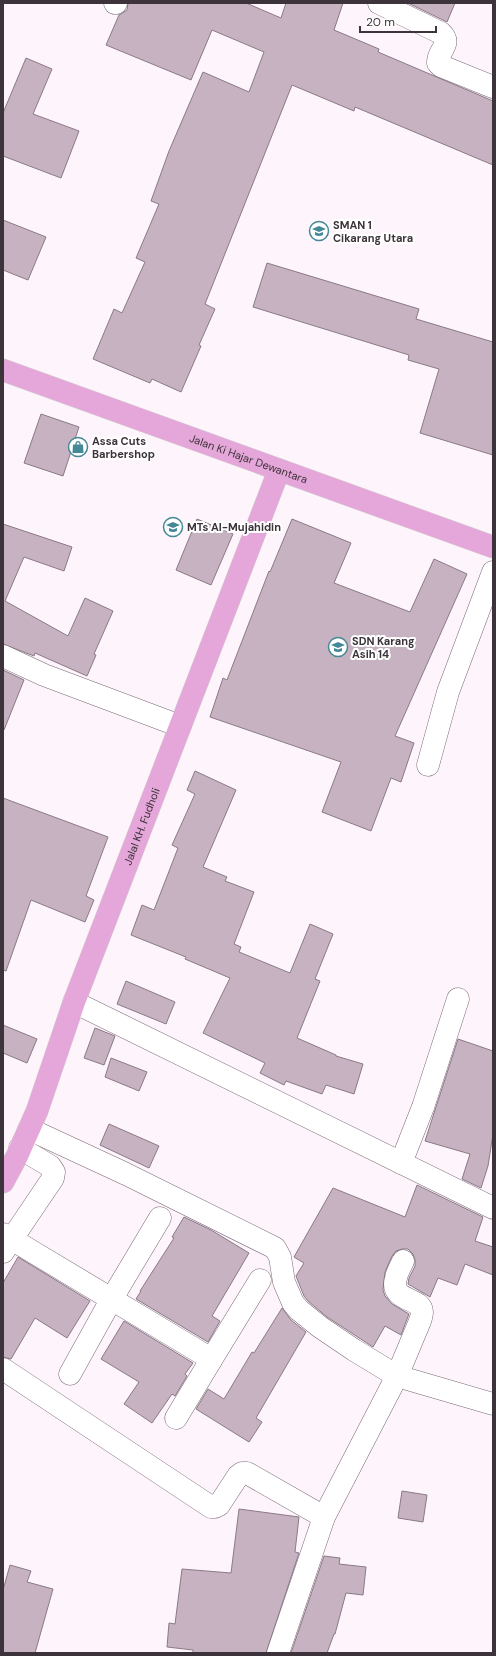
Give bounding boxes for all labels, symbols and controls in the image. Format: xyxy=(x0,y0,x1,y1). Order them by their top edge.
scale bar xyxy=(360,8,436,34)
text: 20 m xyxy=(366,14,395,30)
place label: SMAN 1 Cikarang Utara xyxy=(333,218,413,245)
school or university icon: SMAN 1 Cikarang Utara xyxy=(308,220,330,242)
street label: Jalan Ki Hajar Dewantara xyxy=(187,431,310,486)
place label: Assa Cuts Barbershop xyxy=(92,434,155,461)
shop icon: Assa Cuts Barbershop xyxy=(67,436,89,458)
school or university icon: MTs Al-Mujahidin xyxy=(162,516,184,538)
place label: MTs Al-Mujahidin xyxy=(187,520,281,534)
place label: SDN Karang Asih 14 xyxy=(352,634,415,661)
school or university icon: SDN Karang Asih 14 xyxy=(327,636,349,658)
street label: Jalal KH. Fudholi xyxy=(120,786,163,867)

